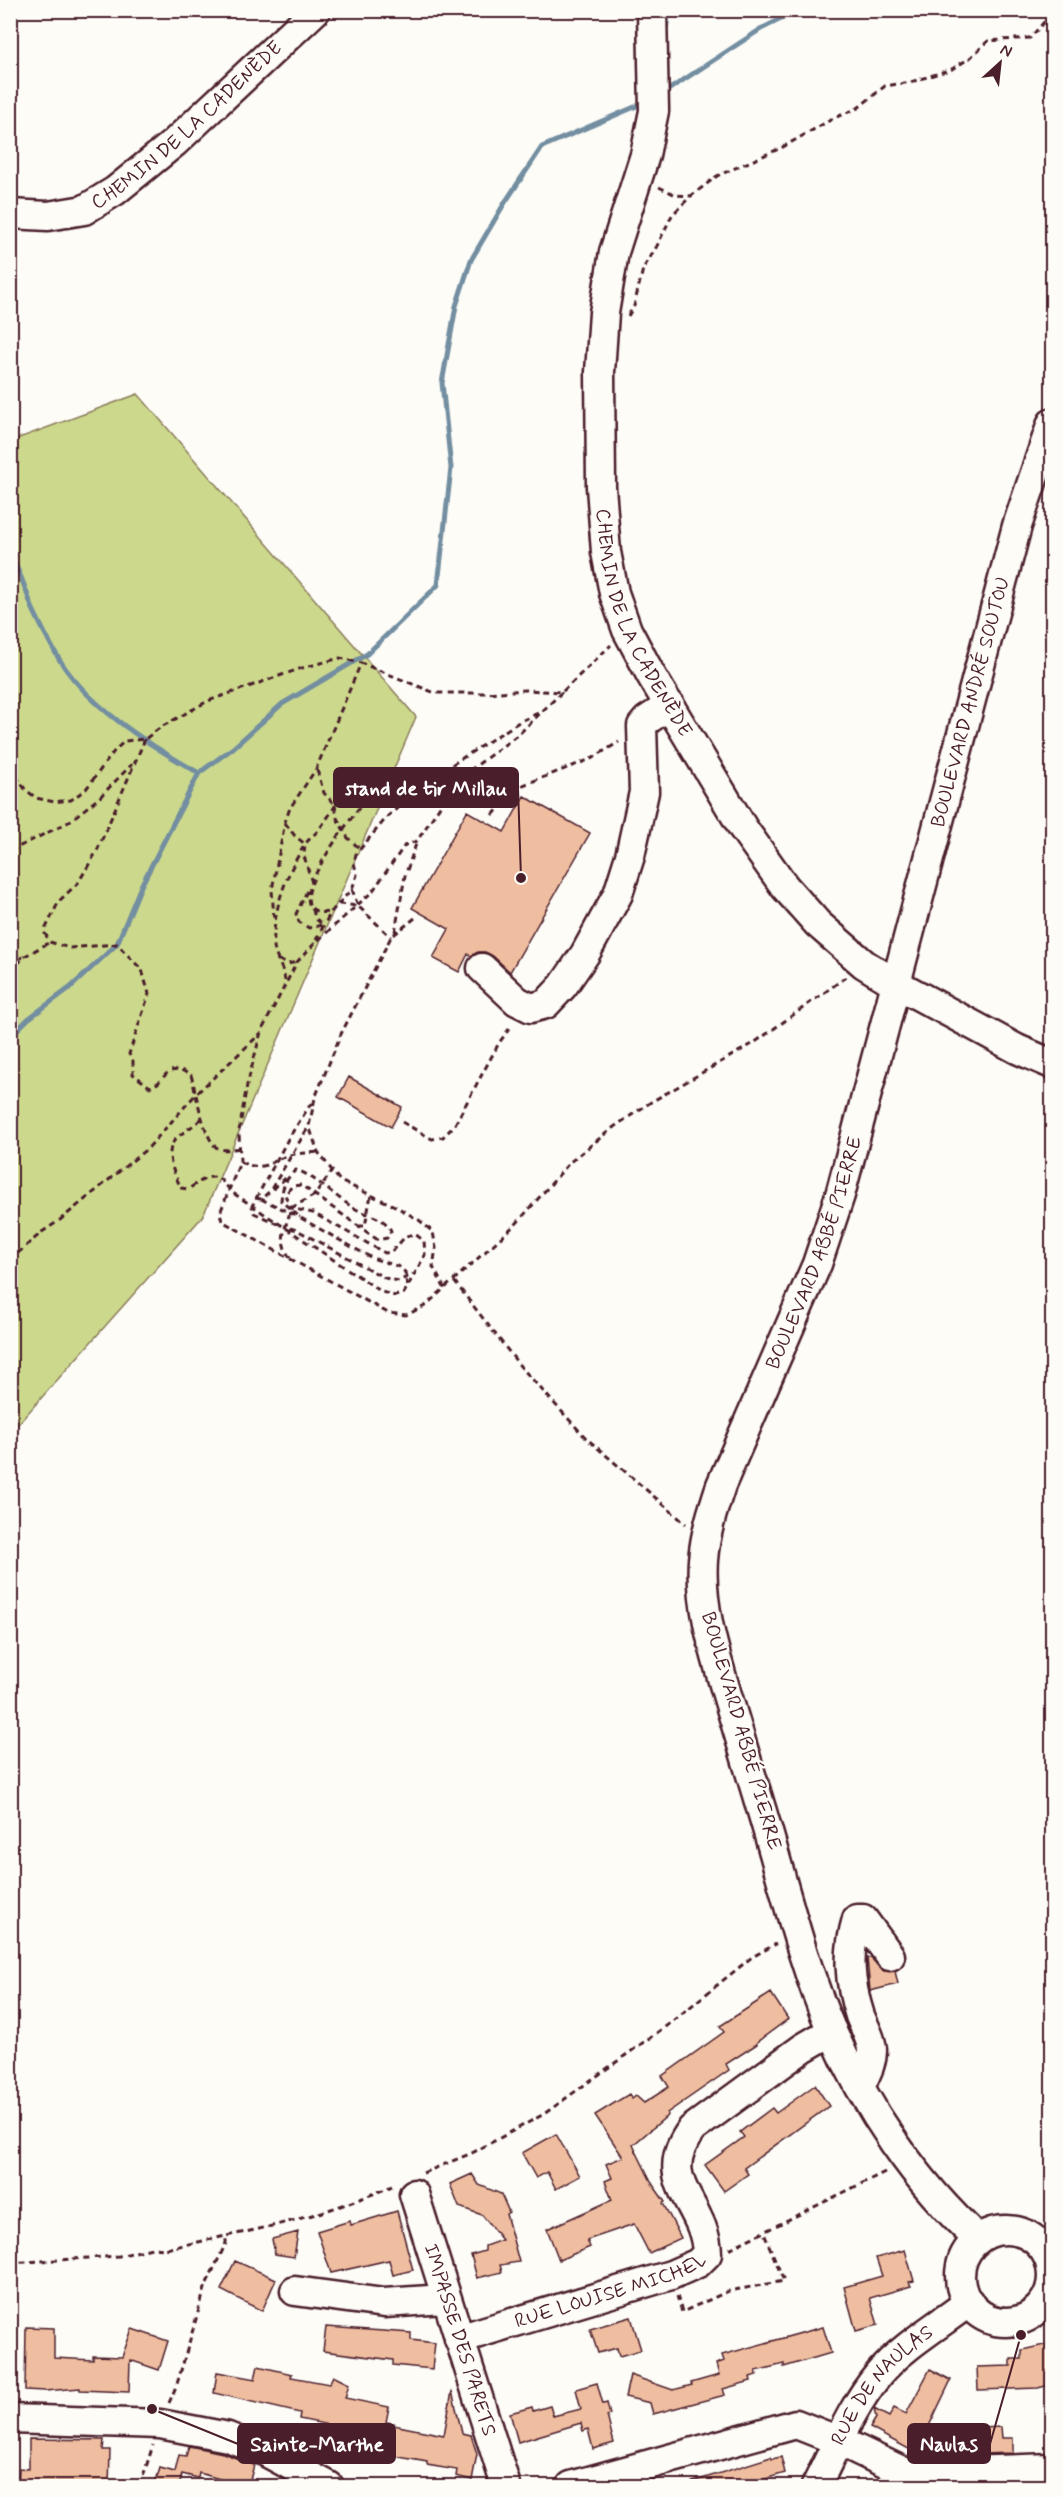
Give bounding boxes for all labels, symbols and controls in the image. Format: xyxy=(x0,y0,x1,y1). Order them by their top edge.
north arrow xyxy=(970,33,1030,93)
street label: CHEMIN DE LA CADENÈDE xyxy=(86,35,288,216)
text: N xyxy=(997,39,1016,63)
street label: CHEMIN DE LA CADENÈDE xyxy=(589,507,699,742)
street label: BOULEVARD ANDRÉ SOUTOU xyxy=(924,574,1016,830)
callout: stand de tir Millau xyxy=(334,768,518,807)
text: stand de tir Millau xyxy=(345,775,508,803)
street label: BOULEVARD ABBÉ PIERRE xyxy=(759,1133,868,1374)
street label: BOULEVARD ABBÉ PIERRE xyxy=(694,1609,788,1853)
street label: IMPASSE DES PARETS xyxy=(417,2240,503,2440)
street label: RUE LOUISE MICHEL xyxy=(511,2248,713,2335)
street label: RUE DE NAULAS xyxy=(825,2319,939,2450)
callout: Sainte-Marthe xyxy=(238,2424,395,2463)
callout: Naulas xyxy=(908,2424,990,2463)
text: Sainte-Marthe xyxy=(250,2431,384,2459)
text: Naulas xyxy=(920,2431,979,2459)

